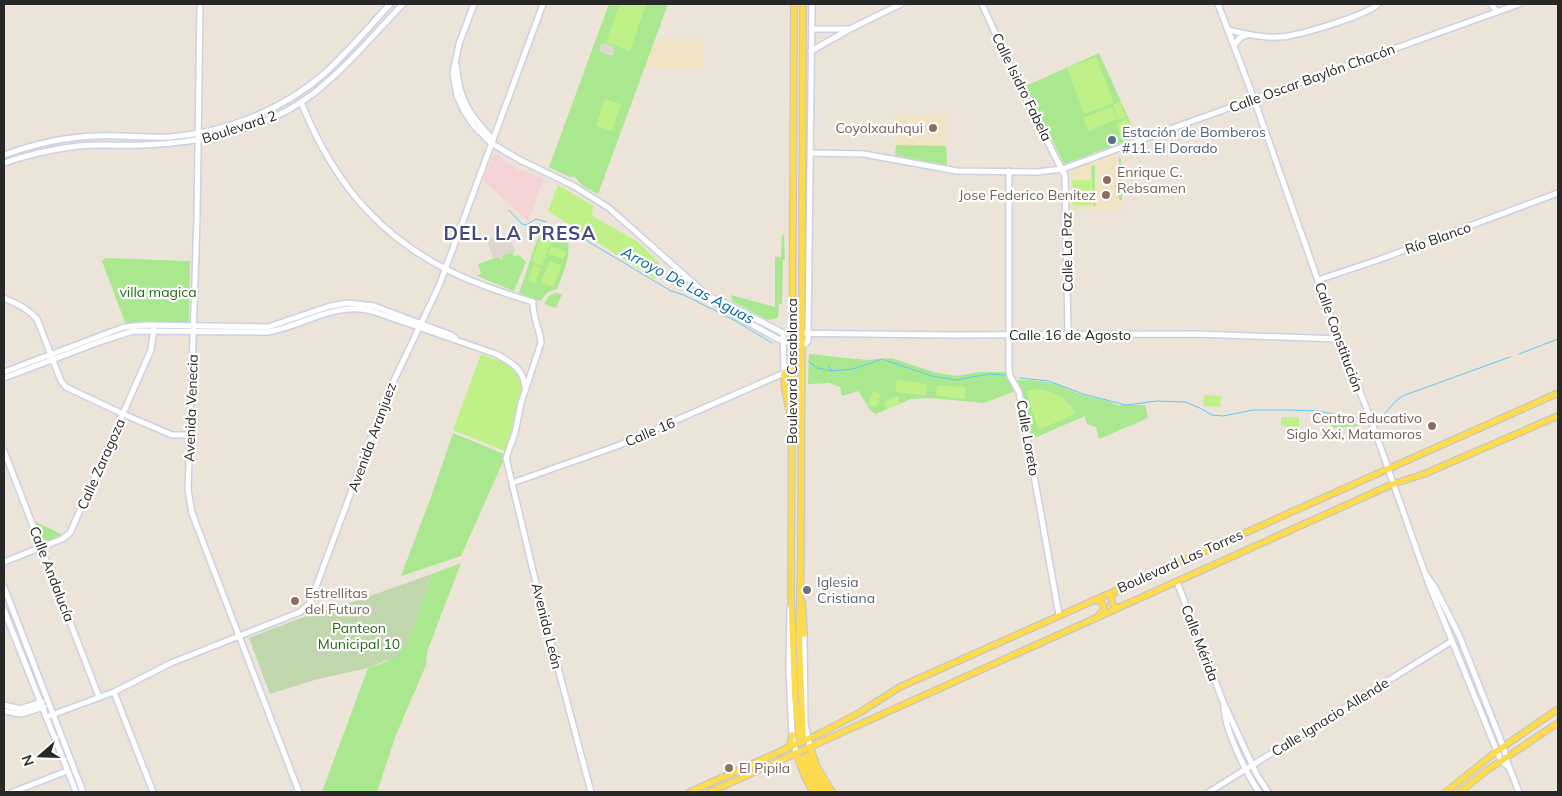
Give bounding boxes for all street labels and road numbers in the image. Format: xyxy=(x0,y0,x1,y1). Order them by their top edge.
street label: Calle Isidro Fabela xyxy=(988,30,1056,144)
street label: Calle Oscar Baylón Chacón xyxy=(1227,40,1397,116)
street label: Boulevard 2 xyxy=(199,106,279,148)
street label: Calle La Paz xyxy=(1057,212,1077,292)
street label: Río Blanco xyxy=(1403,218,1473,258)
street label: Calle Constitución xyxy=(1311,280,1367,394)
street label: Boulevard Casablanca xyxy=(783,298,801,444)
street label: Calle 16 de Agosto xyxy=(1009,326,1131,344)
street label: Avenida Venecia xyxy=(180,354,202,462)
street label: Avenida Aranjuez xyxy=(344,380,400,494)
street label: Calle Loreto xyxy=(1012,399,1044,477)
street label: Calle 16 xyxy=(622,413,678,451)
street label: Calle Zaragoza xyxy=(73,416,129,512)
street label: Calle Andalucía xyxy=(25,524,79,624)
street label: Boulevard Las Torres xyxy=(1114,525,1246,597)
street label: Avenida León xyxy=(528,581,566,671)
street label: Calle Mérida xyxy=(1177,602,1223,684)
street label: Calle Ignacio Allende xyxy=(1268,674,1392,760)

